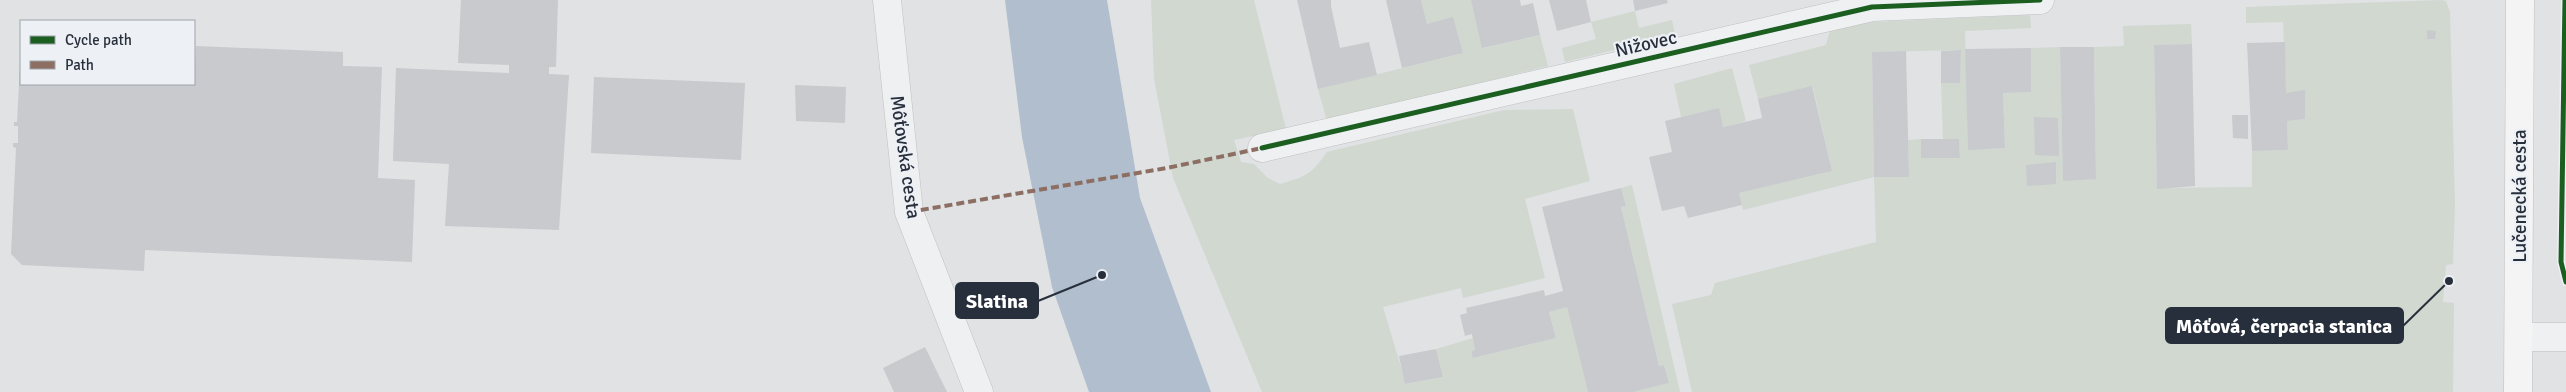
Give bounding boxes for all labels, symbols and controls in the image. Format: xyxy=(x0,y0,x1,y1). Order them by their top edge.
legend xyxy=(20,20,195,85)
street label: Nižovec xyxy=(1613,25,1679,63)
text: Cycle path xyxy=(65,31,132,49)
text: Path xyxy=(65,56,94,74)
street label: Môťovská cesta xyxy=(884,94,926,220)
street label: Lučenecká cesta xyxy=(2508,129,2532,263)
callout: Slatina xyxy=(956,283,1038,318)
text: Slatina xyxy=(966,289,1028,314)
callout: Môťová, čerpacia stanica xyxy=(2166,308,2403,343)
text: Môťová, čerpacia stanica xyxy=(2176,314,2392,339)

